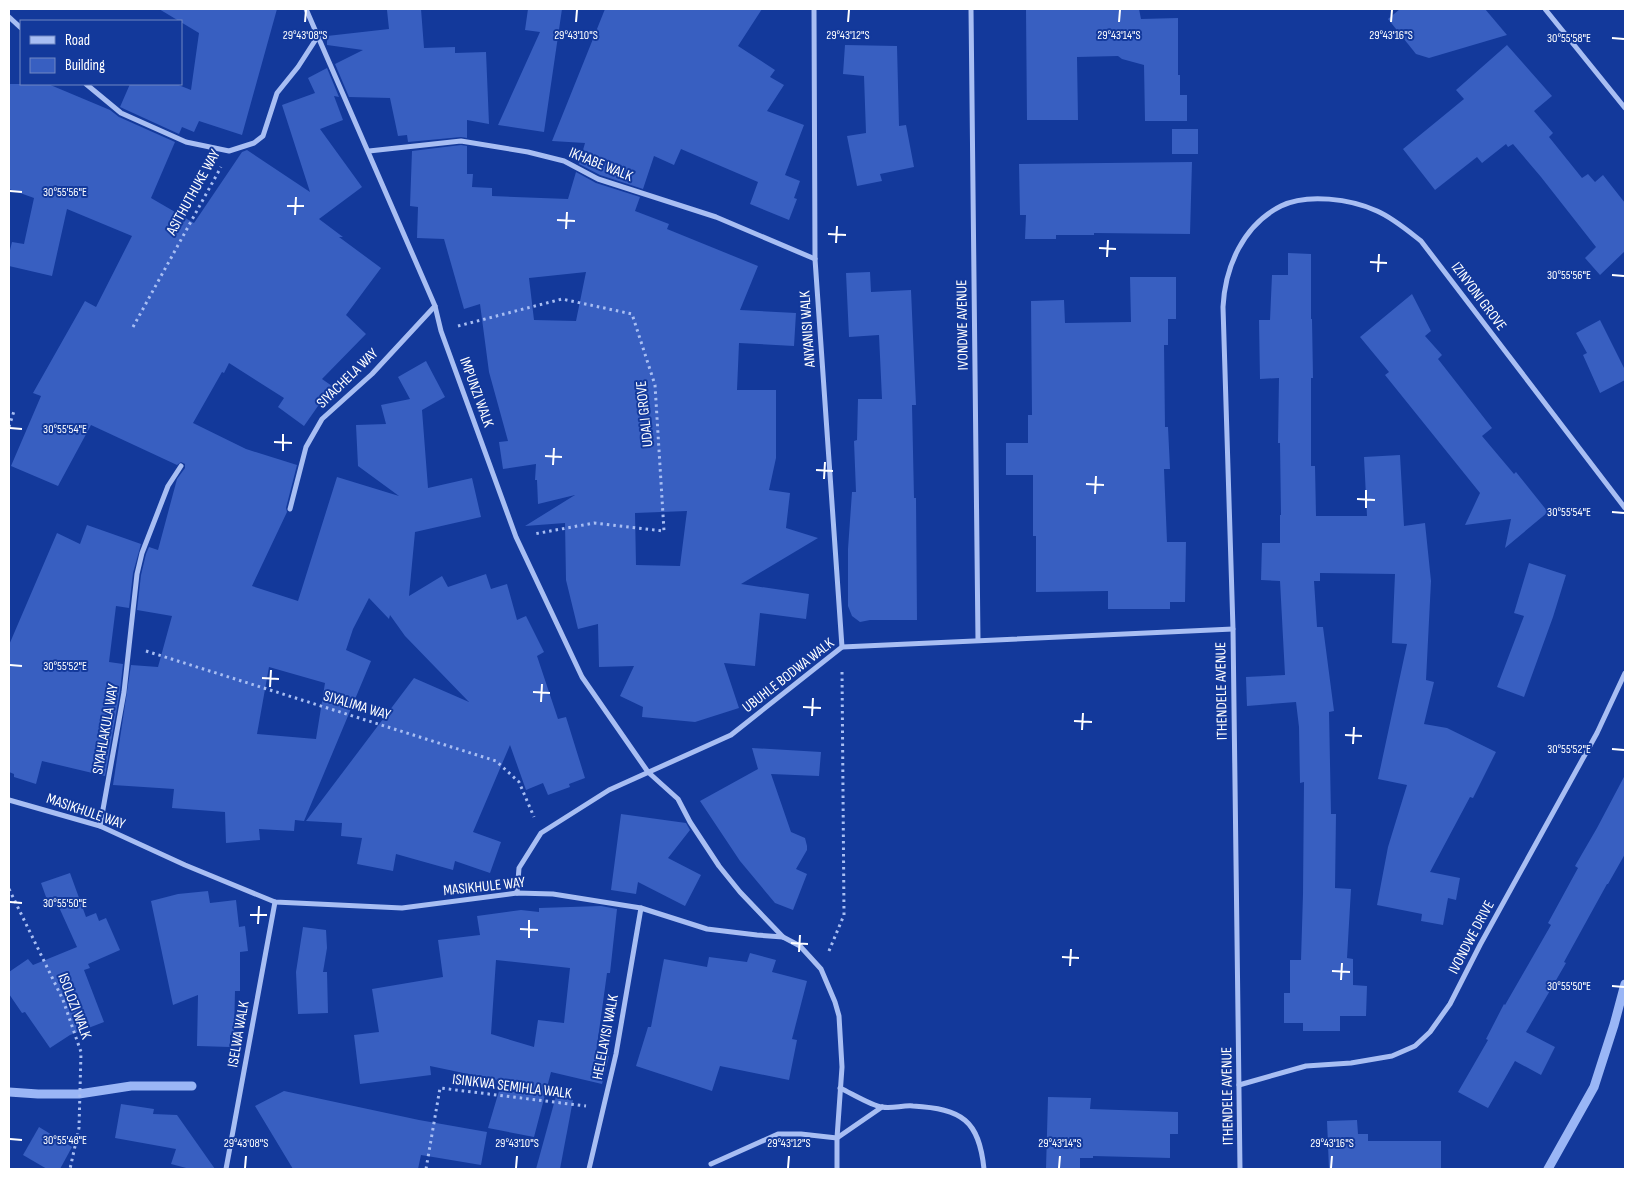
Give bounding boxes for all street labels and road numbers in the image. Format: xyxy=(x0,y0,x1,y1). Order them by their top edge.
street label: IKHABE WALK xyxy=(566,143,636,186)
street label: ASITHUTHUKE WAY xyxy=(162,146,225,239)
street label: IZINYONI GROVE xyxy=(1447,258,1511,334)
street label: IVONDWE AVENUE xyxy=(952,280,973,370)
street label: ANYANISI WALK xyxy=(795,290,820,369)
street label: SIYACHELA WAY xyxy=(313,344,383,412)
street label: IMPUNZI WALK xyxy=(455,355,498,430)
street label: UDALI GROVE xyxy=(632,380,657,448)
street label: UBUHLE BODWA WALK xyxy=(739,634,838,717)
street label: ITHENDELE AVENUE xyxy=(1211,642,1232,740)
street label: SIYAHLAKULA WAY xyxy=(88,682,123,776)
street label: SIYALIMA WAY xyxy=(321,686,393,725)
street label: MASIKHULE WAY xyxy=(44,789,128,834)
street label: MASIKHULE WAY xyxy=(442,873,527,900)
street label: IVONDWE DRIVE xyxy=(1444,897,1499,977)
street label: ISOLOZI WALK xyxy=(53,970,96,1042)
street label: HELELAYISI WALK xyxy=(588,993,623,1081)
street label: ISELWA WALK xyxy=(223,999,254,1069)
street label: ITHENDELE AVENUE xyxy=(1217,1047,1238,1145)
street label: ISINKWA SEMIHLA WALK xyxy=(451,1070,573,1103)

